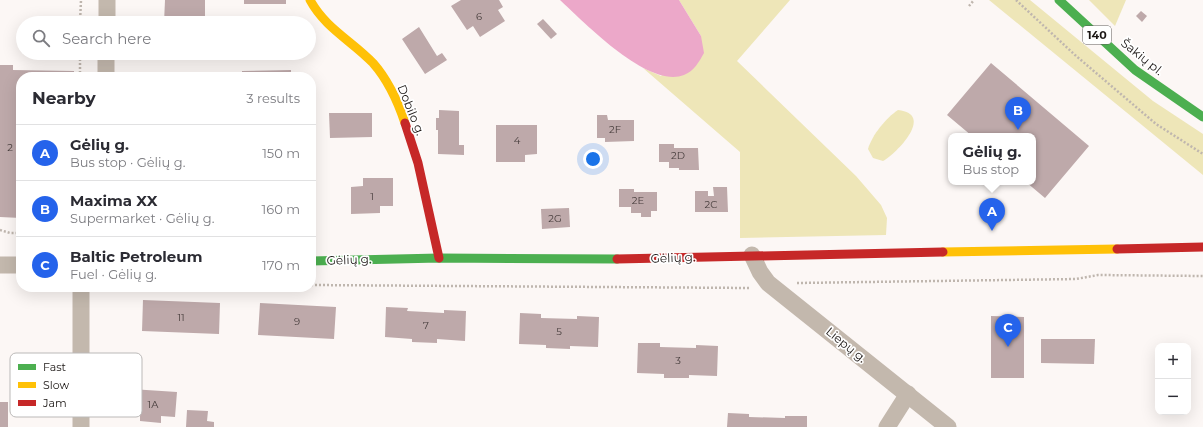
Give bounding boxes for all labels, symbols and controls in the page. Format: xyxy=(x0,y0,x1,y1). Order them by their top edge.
house number: 6 xyxy=(476,10,482,23)
search box xyxy=(16,16,316,60)
road number: 140 xyxy=(1083,26,1111,44)
icon: search xyxy=(30,27,52,49)
text: Search here xyxy=(62,29,151,48)
street label: Šakių pl. xyxy=(1118,35,1166,78)
street label: Dobilo g. xyxy=(394,82,428,137)
text: Nearby xyxy=(32,88,96,108)
text: 3 results xyxy=(246,90,300,106)
pin: B xyxy=(1005,97,1031,130)
house number: 2F xyxy=(609,123,621,136)
popup xyxy=(948,133,1036,185)
house number: 4 xyxy=(514,134,521,147)
text: Gėlių g. xyxy=(70,135,129,154)
house number: 2 xyxy=(7,141,13,154)
text: Gėlių g. xyxy=(962,142,1022,161)
text: A xyxy=(40,145,50,161)
text: 150 m xyxy=(262,145,300,161)
your location xyxy=(583,149,603,169)
house number: 2D xyxy=(671,149,685,162)
text: Bus stop · Gėlių g. xyxy=(70,154,185,170)
text: Bus stop xyxy=(962,161,1019,177)
house number: 1 xyxy=(370,190,374,203)
text: Maxima XX xyxy=(70,191,158,210)
house number: 2E xyxy=(632,194,644,207)
house number: 2C xyxy=(705,198,717,211)
pin: A xyxy=(979,198,1005,231)
text: B xyxy=(40,201,50,217)
text: 160 m xyxy=(262,201,300,217)
text: Supermarket · Gėlių g. xyxy=(70,210,215,226)
house number: 2G xyxy=(548,212,562,225)
text: Baltic Petroleum xyxy=(70,247,202,266)
street label: Gėlių g. xyxy=(650,249,696,266)
street label: Gėlių g. xyxy=(326,251,372,268)
text: C xyxy=(40,257,50,273)
text: 170 m xyxy=(262,257,300,273)
text: Fuel · Gėlių g. xyxy=(70,266,157,282)
house number: 11 xyxy=(177,311,185,324)
pin: C xyxy=(995,314,1021,347)
house number: 9 xyxy=(294,315,300,328)
house number: 7 xyxy=(423,319,429,332)
street label: Liepų g. xyxy=(823,324,870,365)
house number: 5 xyxy=(556,325,562,338)
map controls xyxy=(1155,343,1191,415)
button: + xyxy=(1155,343,1191,379)
legend xyxy=(10,353,142,417)
house number: 3 xyxy=(675,354,681,367)
text: Fast xyxy=(43,360,67,374)
text: Slow xyxy=(43,378,69,392)
button: − xyxy=(1155,379,1191,415)
text: Jam xyxy=(42,396,67,410)
house number: 1A xyxy=(148,398,159,411)

